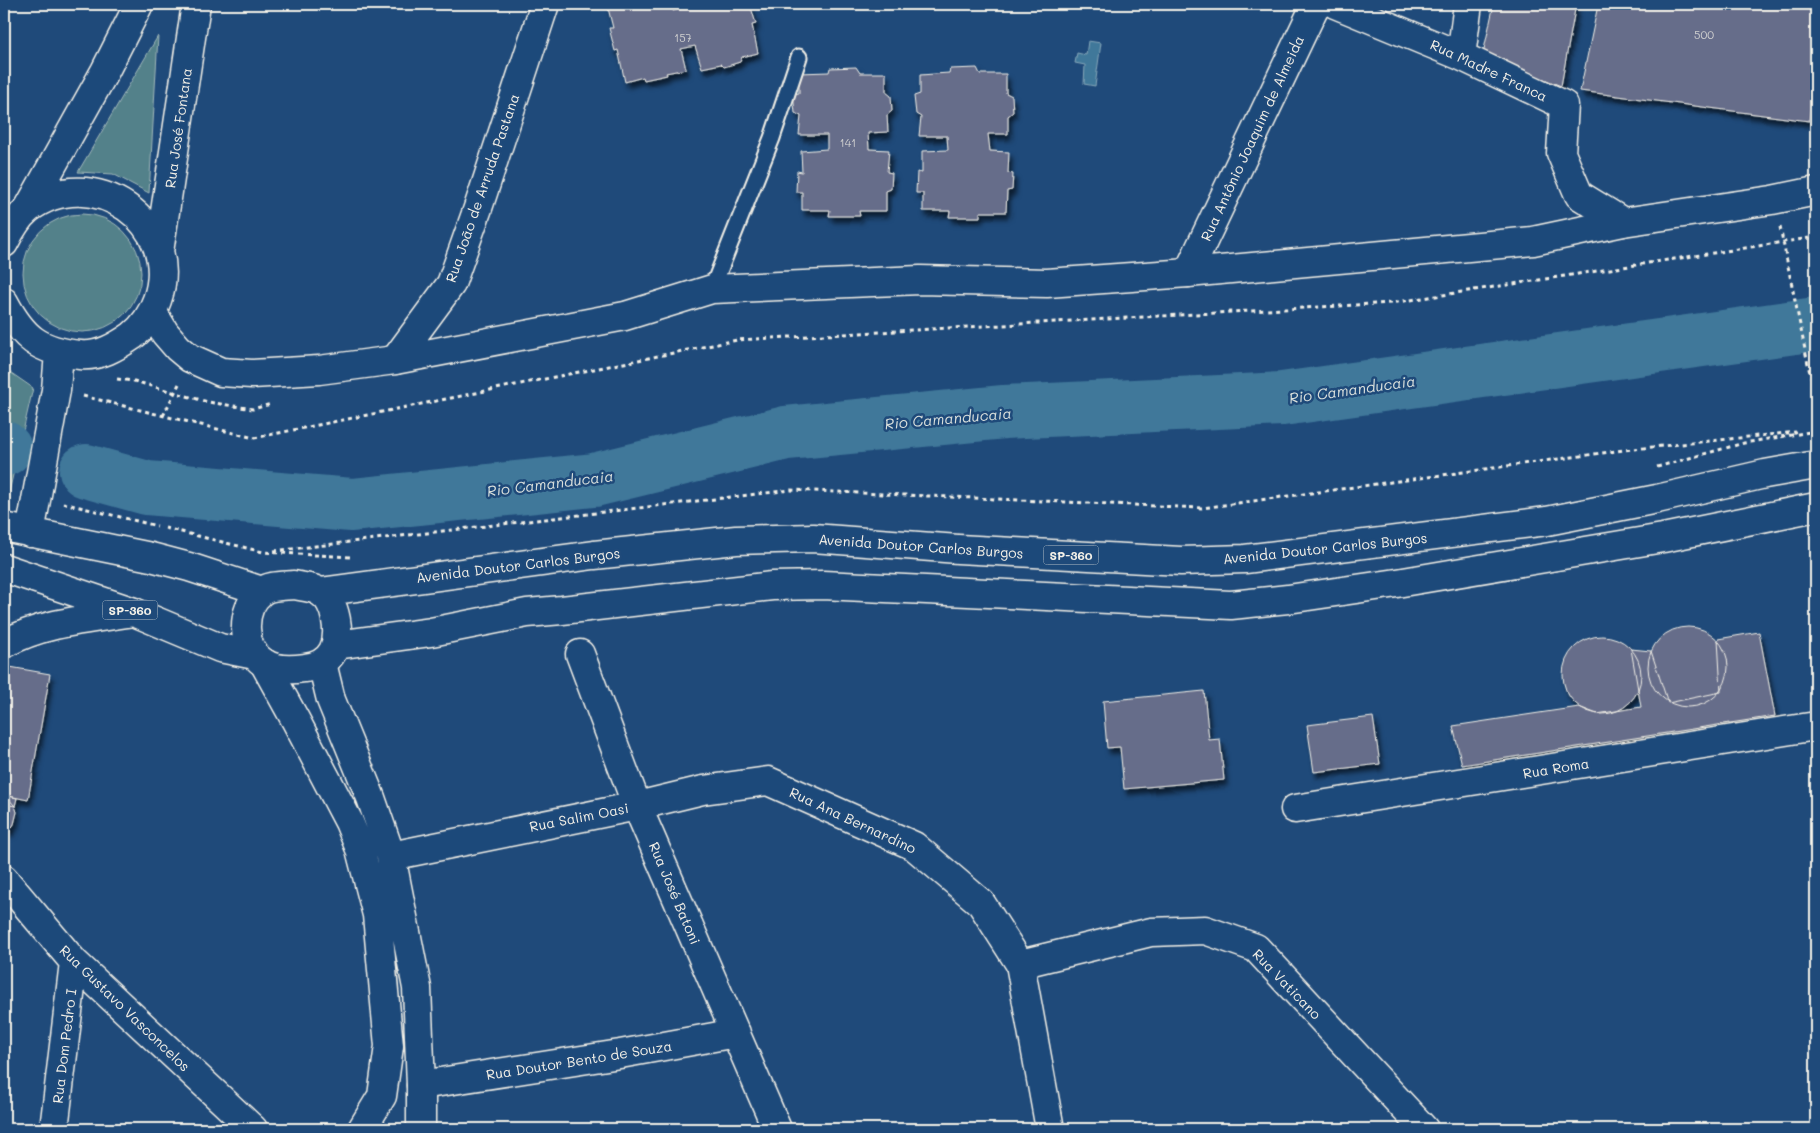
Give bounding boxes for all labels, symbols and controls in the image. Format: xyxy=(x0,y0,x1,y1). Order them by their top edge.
house number: 500 xyxy=(1694,27,1714,42)
house number: 157 xyxy=(674,30,692,45)
street label: Rua Antônio Joaquim de Almeida xyxy=(1196,32,1308,244)
street label: Rua Madre Franca xyxy=(1427,35,1551,105)
street label: Rua José Fontana xyxy=(160,67,196,189)
street label: Rua João de Arruda Pastana xyxy=(441,91,523,285)
house number: 141 xyxy=(840,135,856,150)
water label: Rio Camanducaia xyxy=(1288,370,1416,408)
water label: Rio Camanducaia xyxy=(884,402,1012,434)
water label: Rio Camanducaia xyxy=(486,465,614,501)
street label: Avenida Doutor Carlos Burgos xyxy=(1222,528,1428,568)
street label: Avenida Doutor Carlos Burgos xyxy=(818,529,1024,563)
street label: Avenida Doutor Carlos Burgos xyxy=(415,543,621,587)
road number: SP-360 xyxy=(1044,546,1098,564)
road number: SP-360 xyxy=(102,600,158,620)
street label: Rua Roma xyxy=(1521,753,1591,783)
street label: Rua Ana Bernardino xyxy=(787,782,919,858)
street label: Rua Salim Oasi xyxy=(528,798,630,836)
street label: Rua José Batoni xyxy=(645,839,705,947)
street label: Rua Gustavo Vasconcelos xyxy=(56,941,194,1075)
street label: Rua Vaticano xyxy=(1249,945,1325,1023)
street label: Rua Dom Pedro I xyxy=(48,988,80,1104)
street label: Rua Doutor Bento de Souza xyxy=(485,1036,673,1084)

